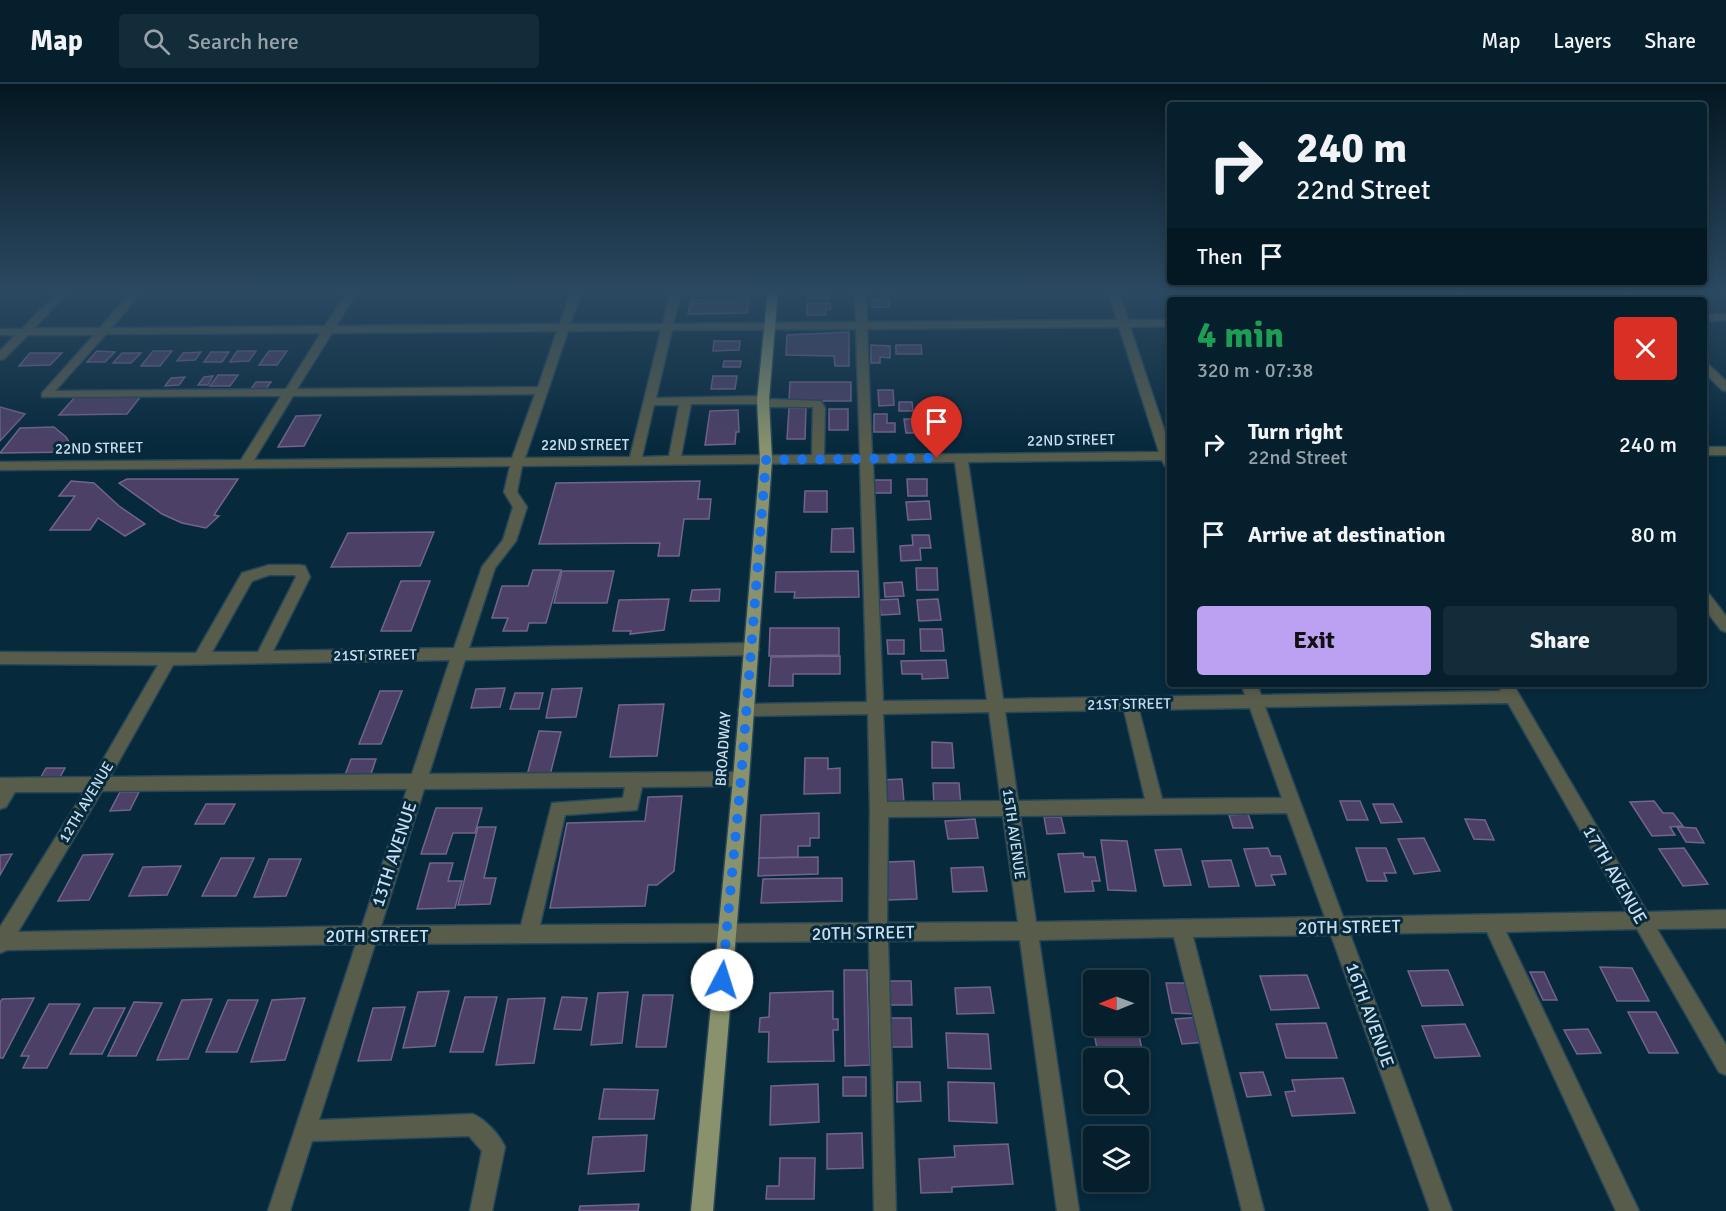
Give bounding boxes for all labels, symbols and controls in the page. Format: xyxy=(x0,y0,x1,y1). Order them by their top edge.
search box xyxy=(119,14,539,68)
text: Map xyxy=(30,24,83,58)
icon: search xyxy=(140,25,173,58)
text: Search here xyxy=(188,28,299,55)
text: Map xyxy=(1482,28,1520,54)
text: Layers xyxy=(1553,28,1611,54)
text: Share xyxy=(1644,28,1696,54)
text: 240 m xyxy=(1296,123,1407,174)
icon: right xyxy=(1197,126,1275,204)
text: 22nd Street xyxy=(1296,174,1431,207)
icon: arrive xyxy=(1255,240,1288,273)
text: Then xyxy=(1197,243,1243,270)
text: 4 min xyxy=(1197,313,1284,358)
button: close xyxy=(1614,317,1677,380)
text: 320 m · 07:38 xyxy=(1197,358,1313,383)
pin xyxy=(911,396,962,458)
icon: arrive xyxy=(920,405,953,438)
text: Turn right xyxy=(1248,418,1343,445)
icon: right xyxy=(1197,428,1230,461)
street label: 22ND STREET xyxy=(1027,430,1116,450)
text: 240 m xyxy=(1619,431,1677,458)
street label: 22ND STREET xyxy=(541,436,630,454)
street label: 22ND STREET xyxy=(55,438,144,458)
text: 22nd Street xyxy=(1248,445,1348,470)
icon: arrive xyxy=(1197,518,1230,551)
text: Arrive at destination xyxy=(1248,521,1445,548)
text: 80 m xyxy=(1631,521,1677,548)
button: Exit xyxy=(1197,606,1431,675)
button: Share xyxy=(1443,606,1677,675)
street label: 21ST STREET xyxy=(333,645,418,665)
street label: 21ST STREET xyxy=(1087,694,1172,714)
street label: BROADWAY xyxy=(711,711,735,787)
street label: 12TH AVENUE xyxy=(55,758,117,846)
street label: 15TH AVENUE xyxy=(999,788,1029,880)
street label: 13TH AVENUE xyxy=(367,799,421,909)
street label: 17TH AVENUE xyxy=(1578,822,1652,928)
street label: 20TH STREET xyxy=(1297,915,1401,939)
street label: 20TH STREET xyxy=(811,921,915,945)
street label: 20TH STREET xyxy=(326,925,429,947)
position arrow xyxy=(690,948,754,1012)
street label: 16TH AVENUE xyxy=(1341,960,1399,1070)
north arrow xyxy=(1083,970,1149,1036)
map controls xyxy=(1083,970,1149,1192)
button: search xyxy=(1083,1048,1149,1114)
button: layers xyxy=(1083,1126,1149,1192)

